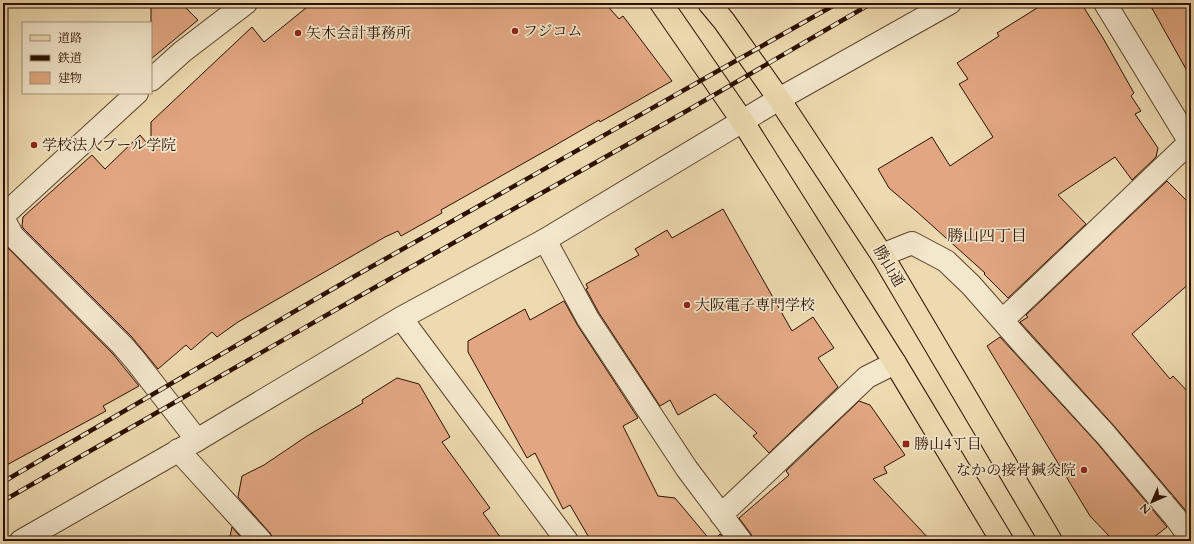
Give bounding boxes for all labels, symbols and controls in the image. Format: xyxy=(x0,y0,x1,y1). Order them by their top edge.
place label: フジコム xyxy=(523,21,582,41)
legend xyxy=(22,22,152,94)
place label: 矢木会計事務所 xyxy=(306,23,411,43)
marker: フジコム xyxy=(510,26,520,36)
marker: 矢木会計事務所 xyxy=(293,28,303,38)
text: 道路 xyxy=(58,30,82,46)
text: 鉄道 xyxy=(57,50,82,66)
text: 建物 xyxy=(58,70,82,86)
place label: 学校法人プール学院 xyxy=(42,135,176,155)
marker: 学校法人プール学院 xyxy=(29,140,39,150)
district label: 勝山四丁目 xyxy=(947,225,1027,247)
street label: 勝山通 xyxy=(869,242,909,290)
place label: 大阪電子専門学校 xyxy=(695,295,815,315)
marker: 大阪電子専門学校 xyxy=(682,300,692,310)
place label: 勝山4丁目 xyxy=(914,434,982,454)
marker: 勝山4丁目 xyxy=(901,439,911,449)
place label: なかの接骨鍼灸院 xyxy=(956,460,1076,480)
marker: なかの接骨鍼灸院 xyxy=(1079,465,1089,475)
north arrow xyxy=(1132,482,1172,522)
text: N xyxy=(1136,500,1154,517)

